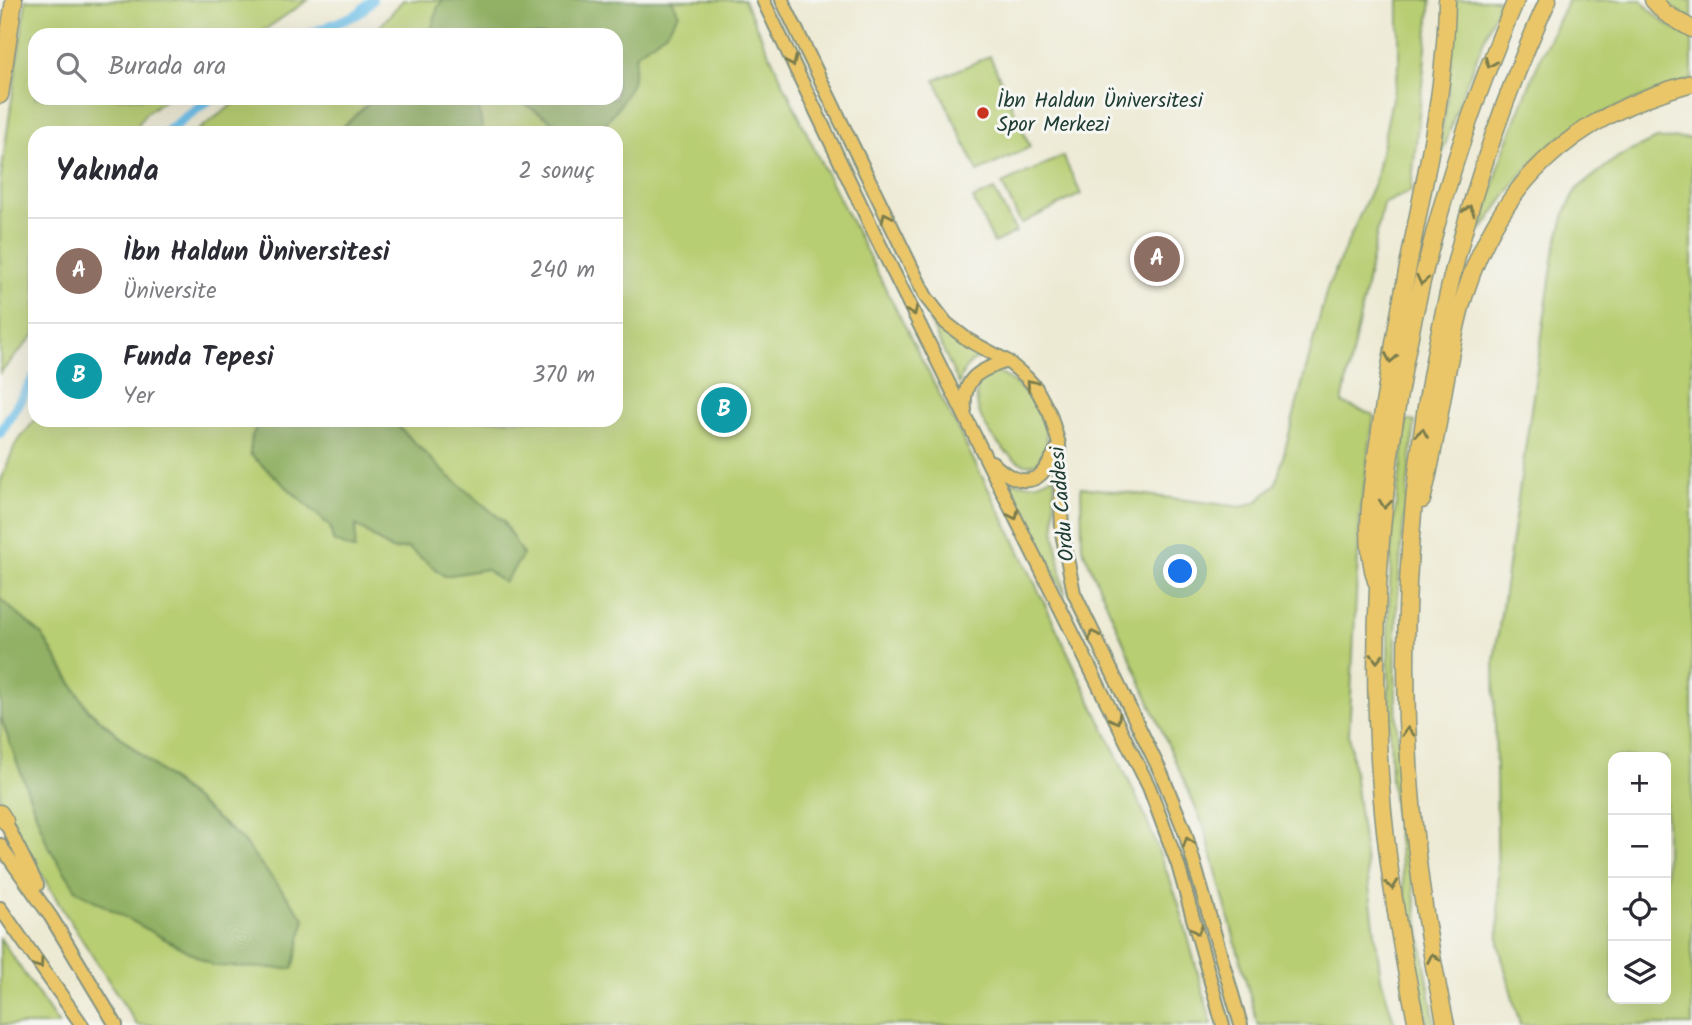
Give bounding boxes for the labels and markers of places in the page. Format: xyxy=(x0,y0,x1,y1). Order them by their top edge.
place label: İbn Haldun Üniversitesi Spor Merkezi xyxy=(997,85,1204,142)
marker: İbn Haldun Üniversitesi Spor Merkezi xyxy=(975,105,991,121)
pin: A xyxy=(1134,233,1180,285)
pin: B xyxy=(701,384,747,436)

